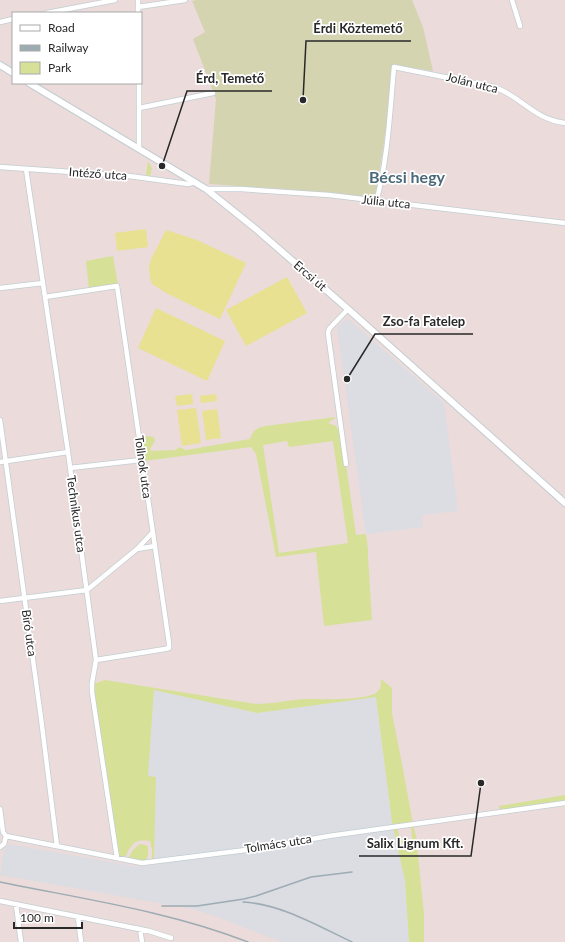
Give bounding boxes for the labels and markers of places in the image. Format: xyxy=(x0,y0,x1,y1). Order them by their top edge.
callout: Érdi Köztemető xyxy=(306,16,411,41)
callout: Érd, Temető xyxy=(187,66,272,91)
callout: Zso-fa Fatelep xyxy=(375,309,473,334)
callout: Salix Lignum Kft. xyxy=(359,831,471,856)

